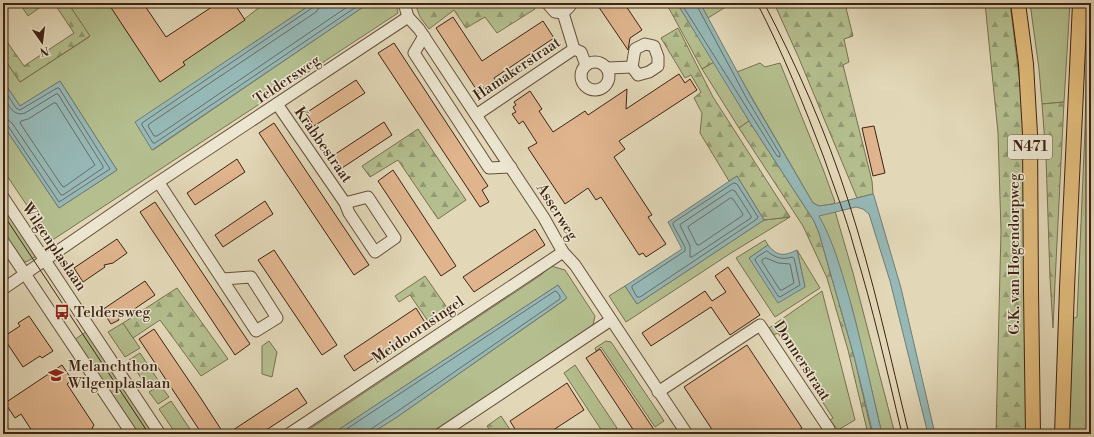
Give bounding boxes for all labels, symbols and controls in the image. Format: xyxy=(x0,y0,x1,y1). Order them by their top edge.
north arrow xyxy=(22,22,62,62)
street label: Hamakerstraat xyxy=(470,32,565,105)
text: N xyxy=(38,43,50,59)
street label: Teldersweg xyxy=(250,51,324,109)
street label: Krabbestraat xyxy=(290,103,357,187)
road number: N471 xyxy=(1008,135,1052,159)
street label: G.K. van Hogendorpweg xyxy=(1005,173,1024,335)
street label: Asserweg xyxy=(532,179,582,244)
street label: Wilgenplaslaan xyxy=(17,198,91,295)
street label: Meidoornsingel xyxy=(368,292,468,368)
bus stop icon: Teldersweg xyxy=(53,303,71,321)
place label: Teldersweg xyxy=(74,303,150,322)
street label: Donnerstraat xyxy=(769,318,835,405)
place label: Melanchthon Wilgenplaslaan xyxy=(67,357,170,393)
school or university icon: Melanchthon Wilgenplaslaan xyxy=(47,366,65,384)

